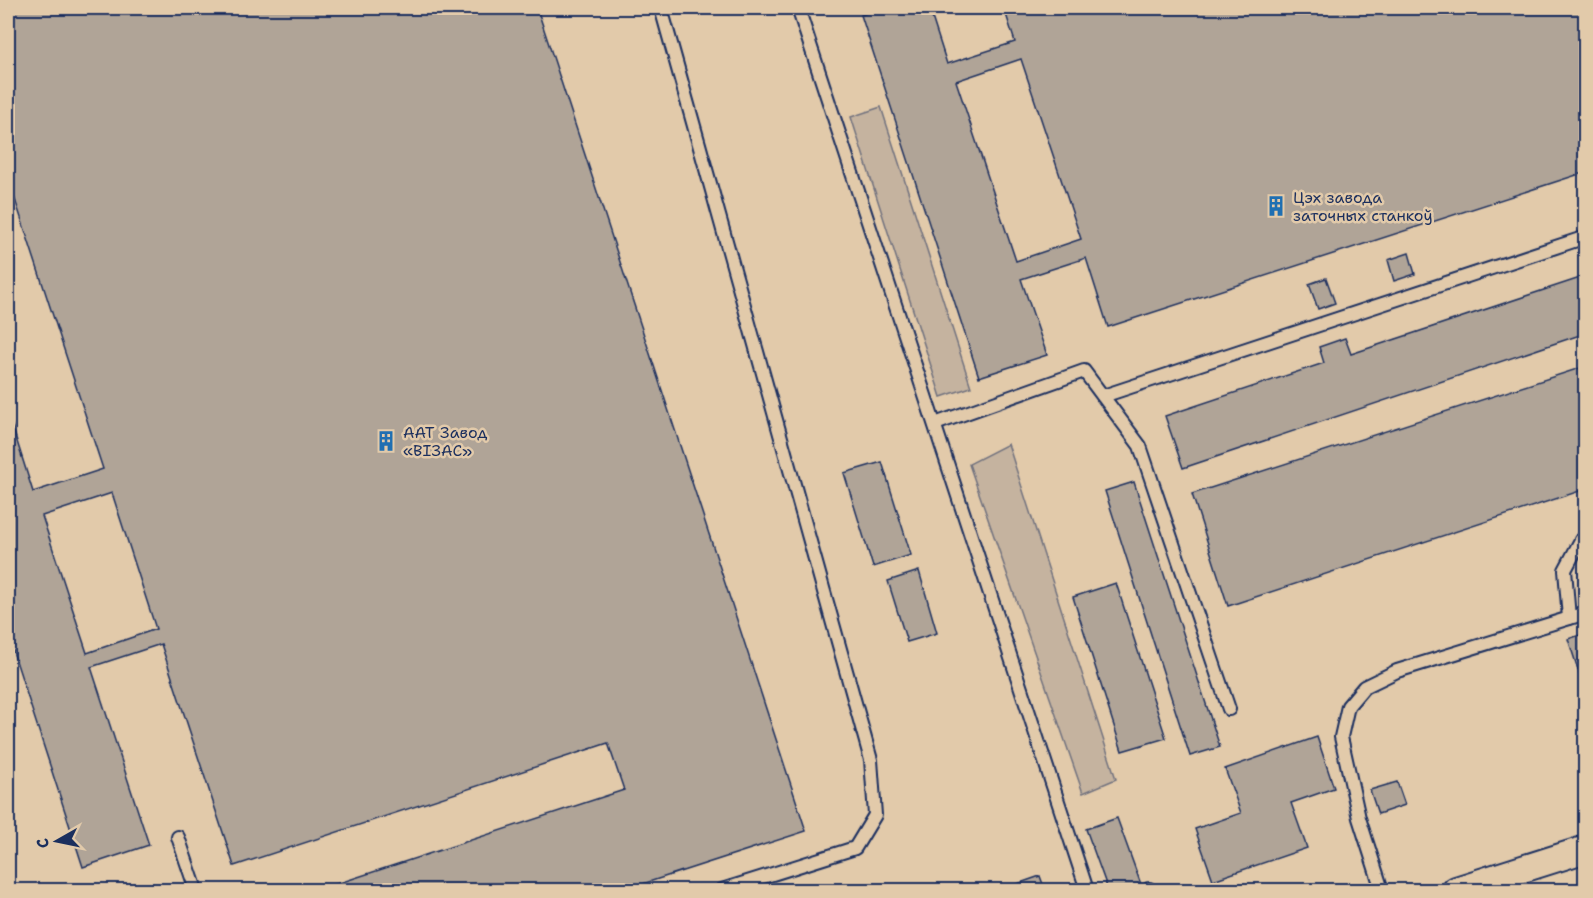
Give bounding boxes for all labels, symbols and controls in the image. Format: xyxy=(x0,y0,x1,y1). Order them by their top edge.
place label: Цэх завода заточных станкоў xyxy=(1293,187,1433,226)
building icon: Цэх завода заточных станкоў xyxy=(1264,194,1288,218)
place label: ААТ Завод «ВІЗАС» xyxy=(403,422,487,461)
building icon: ААТ Завод «ВІЗАС» xyxy=(374,429,398,453)
north arrow xyxy=(27,811,87,871)
text: С xyxy=(32,837,54,850)

